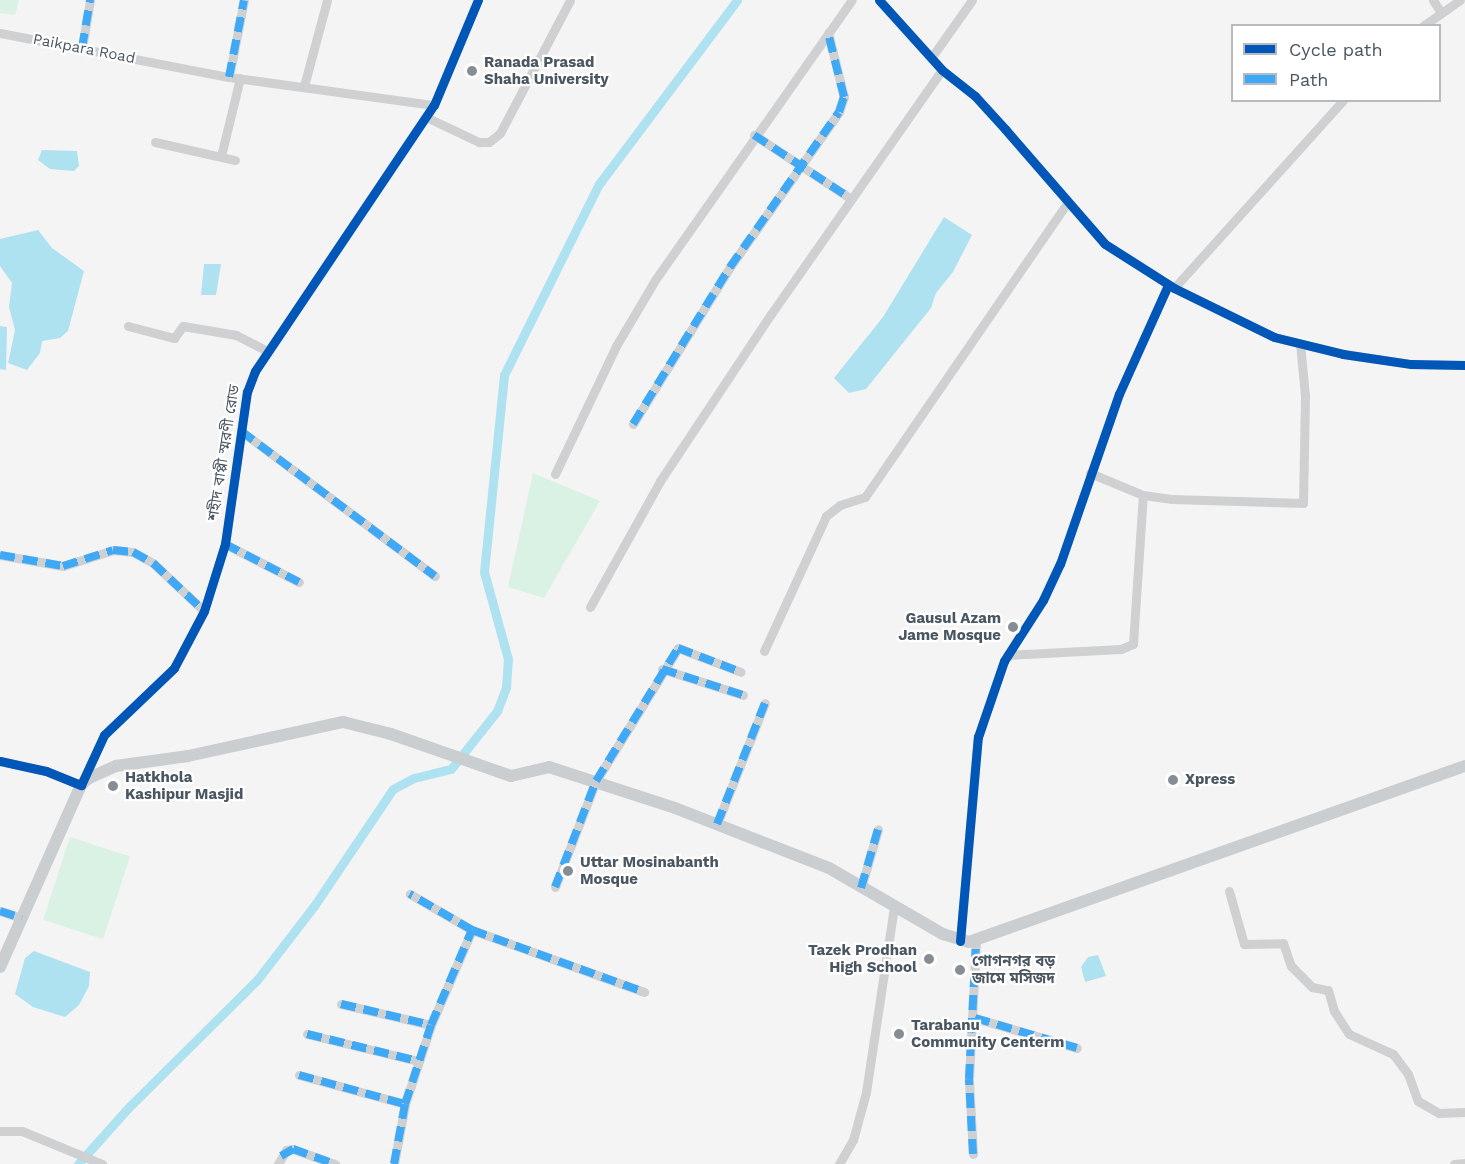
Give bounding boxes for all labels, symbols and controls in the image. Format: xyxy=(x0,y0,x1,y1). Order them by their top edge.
legend xyxy=(1231,24,1441,102)
street label: Paikpara Road xyxy=(31,30,137,68)
text: Cycle path xyxy=(1289,39,1383,60)
place label: Ranada Prasad Shaha University xyxy=(484,53,609,88)
marker: Ranada Prasad Shaha University xyxy=(465,64,479,78)
text: Path xyxy=(1289,69,1329,90)
street label: শহীদ বাপ্পী স্মরণী রোড xyxy=(204,384,244,522)
place label: Gausul Azam Jame Mosque xyxy=(898,609,1001,644)
marker: Gausul Azam Jame Mosque xyxy=(1006,620,1020,634)
place label: Hatkhola Kashipur Masjid xyxy=(125,768,244,803)
place label: Xpress xyxy=(1185,771,1235,789)
marker: Xpress xyxy=(1166,773,1180,787)
marker: Hatkhola Kashipur Masjid xyxy=(106,779,120,793)
place label: Uttar Mosinabanth Mosque xyxy=(580,853,719,888)
marker: Uttar Mosinabanth Mosque xyxy=(561,864,575,878)
place label: Tazek Prodhan High School xyxy=(808,941,917,976)
marker: Tazek Prodhan High School xyxy=(922,952,936,966)
place label: গোগনগর বড় জামে মসিজদ xyxy=(972,952,1055,987)
marker: গোগনগর বড় জামে মসিজদ xyxy=(953,963,967,977)
place label: Tarabanu Community Centerm xyxy=(911,1016,1065,1051)
marker: Tarabanu Community Centerm xyxy=(892,1027,906,1041)

